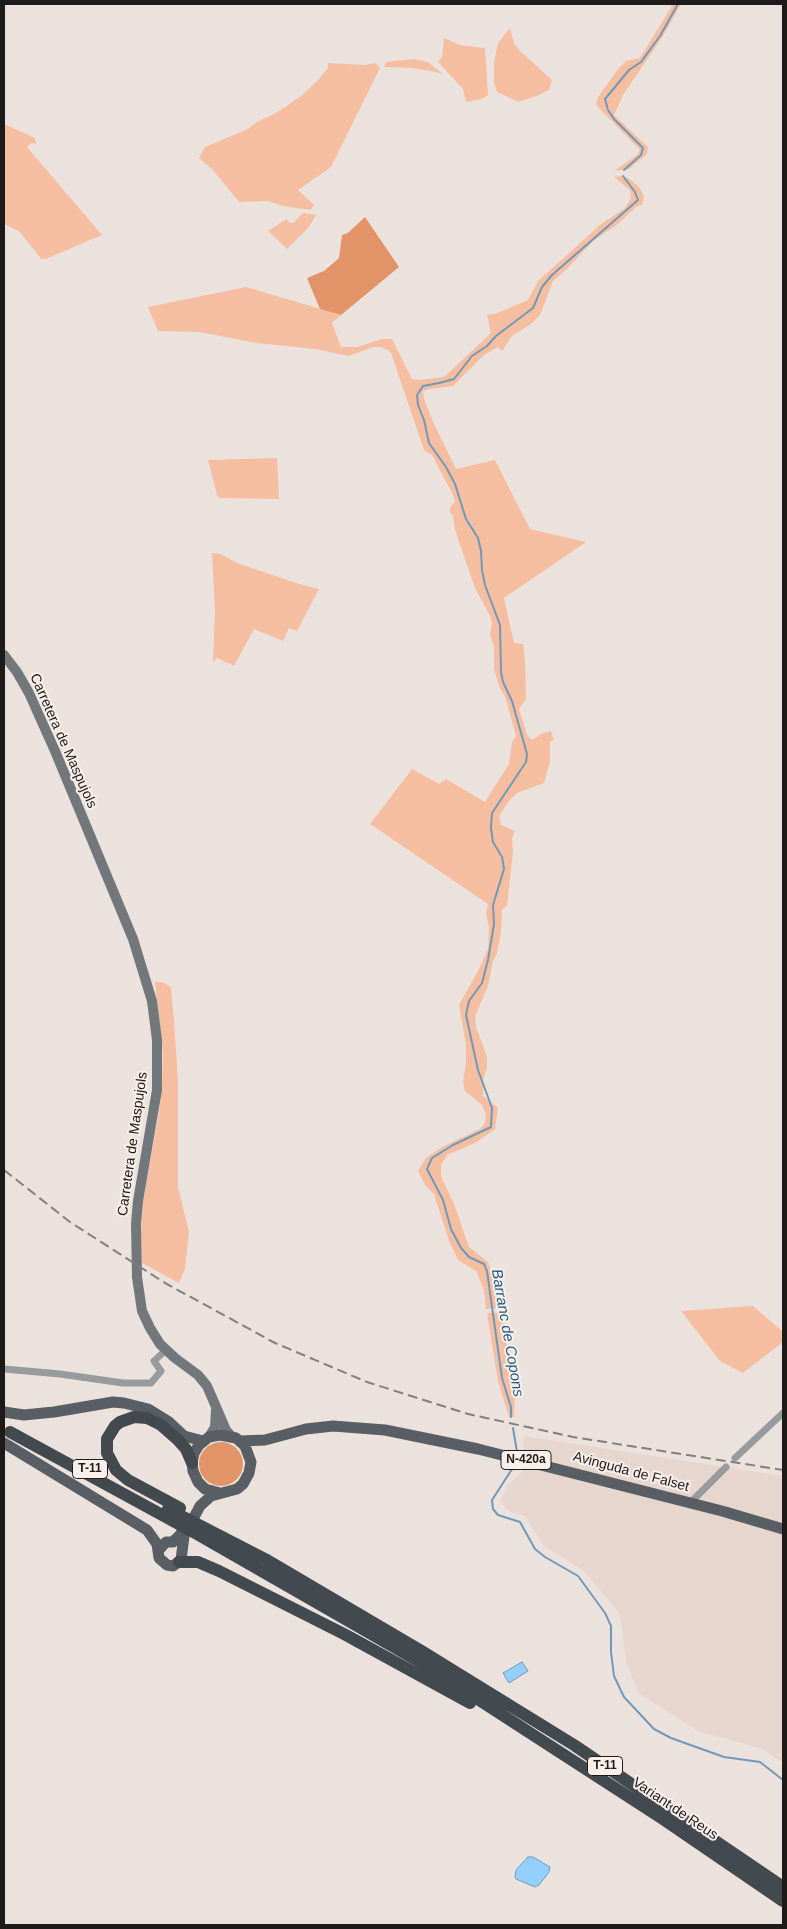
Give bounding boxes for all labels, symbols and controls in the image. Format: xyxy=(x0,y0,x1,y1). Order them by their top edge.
street label: Carretera de Maspujols xyxy=(26,671,100,811)
street label: Carretera de Maspujols xyxy=(115,1071,151,1217)
water label: Barranc de Copons xyxy=(487,1268,527,1398)
street label: Avinguda de Falset xyxy=(571,1448,691,1496)
road number: N-420a xyxy=(501,1450,551,1470)
road number: T-11 xyxy=(72,1460,108,1478)
road number: T-11 xyxy=(588,1756,622,1775)
street label: Variant de Reus xyxy=(629,1774,721,1844)

